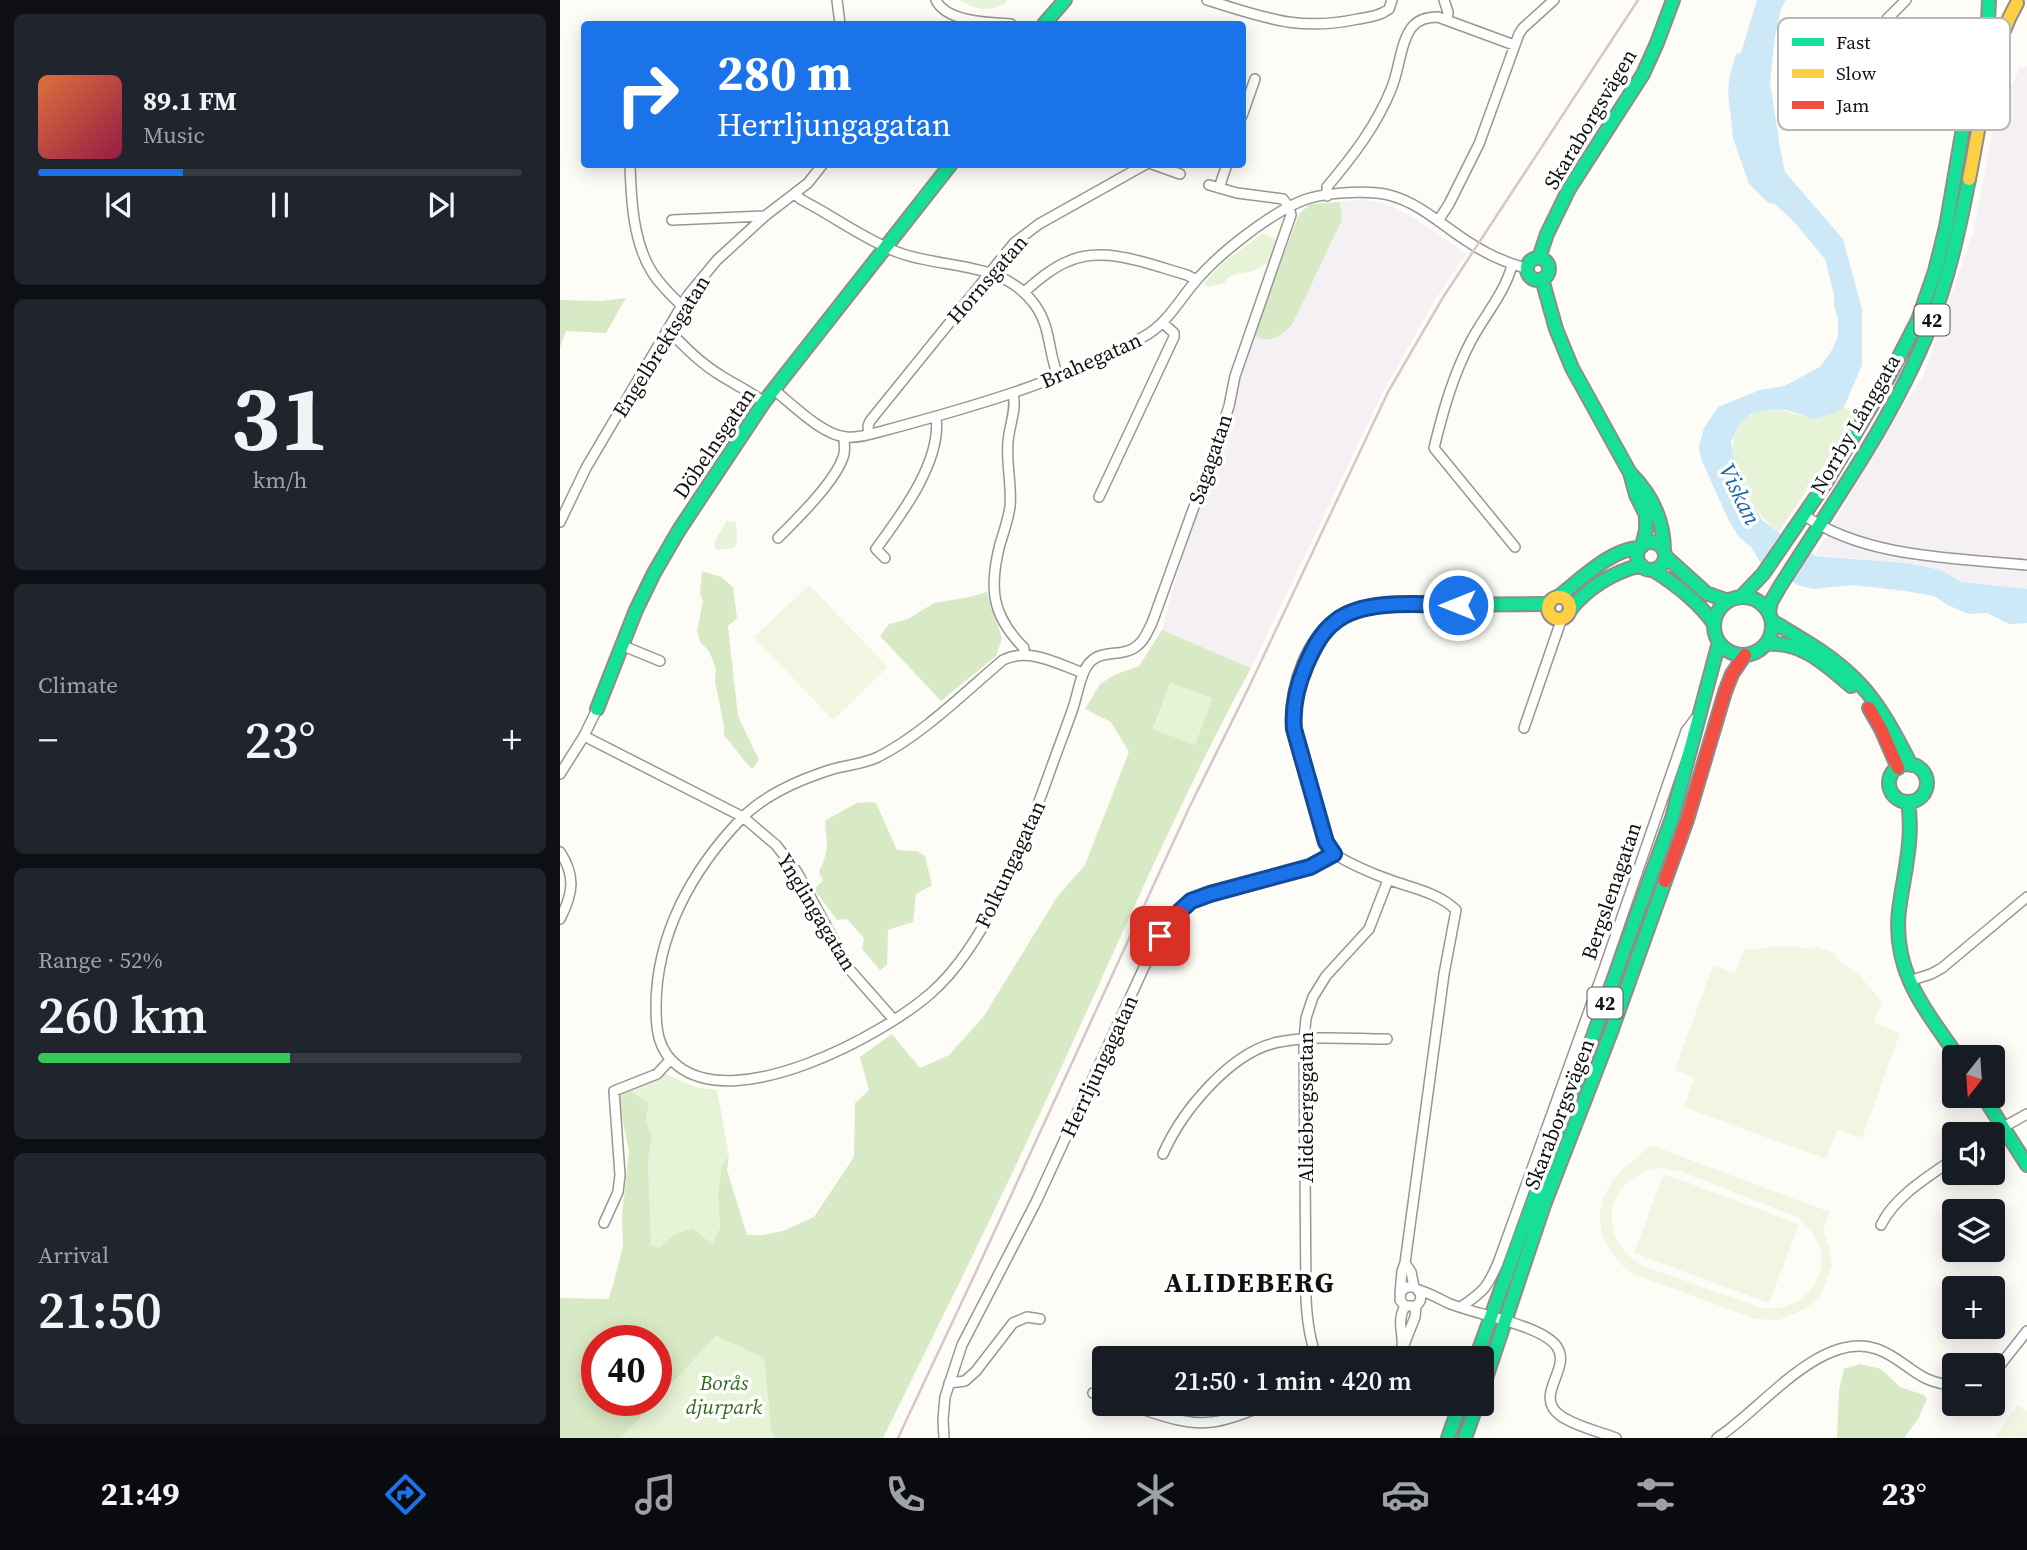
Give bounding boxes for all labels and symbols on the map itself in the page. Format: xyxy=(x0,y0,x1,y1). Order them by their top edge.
legend xyxy=(1778,18,2010,130)
text: Fast xyxy=(1836,29,1871,55)
street label: Skaraborgsvägen xyxy=(1537,43,1644,195)
text: Slow xyxy=(1836,60,1877,86)
text: Jam xyxy=(1835,92,1869,118)
street label: Hornsgatan xyxy=(940,228,1034,330)
street label: Engelbrektsgatan xyxy=(606,269,717,423)
road number: 42 xyxy=(1914,304,1950,336)
street label: Brahegatan xyxy=(1036,325,1146,395)
street label: Norrby Långgata xyxy=(1803,349,1907,499)
street label: Döbelnsgatan xyxy=(666,382,762,504)
street label: Sagagatan xyxy=(1181,410,1239,508)
water label: Viskan xyxy=(1711,458,1769,530)
position arrow xyxy=(1421,568,1495,642)
street label: Folkungagatan xyxy=(968,795,1052,932)
street label: Bergslenagatan xyxy=(1574,818,1648,964)
street label: Ynglingagatan xyxy=(770,848,864,977)
pin xyxy=(1130,906,1190,966)
road number: 42 xyxy=(1588,987,1622,1018)
street label: Herrljungagatan xyxy=(1053,990,1145,1142)
street label: Alidebergsgatan xyxy=(1291,1031,1320,1183)
street label: Skaraborgsvägen xyxy=(1517,1034,1601,1193)
north arrow xyxy=(1942,1045,2006,1108)
district label: ALIDEBERG xyxy=(1164,1263,1336,1301)
speed limit sign: 40 xyxy=(581,1325,672,1416)
park label: Borås djurpark xyxy=(686,1368,762,1421)

